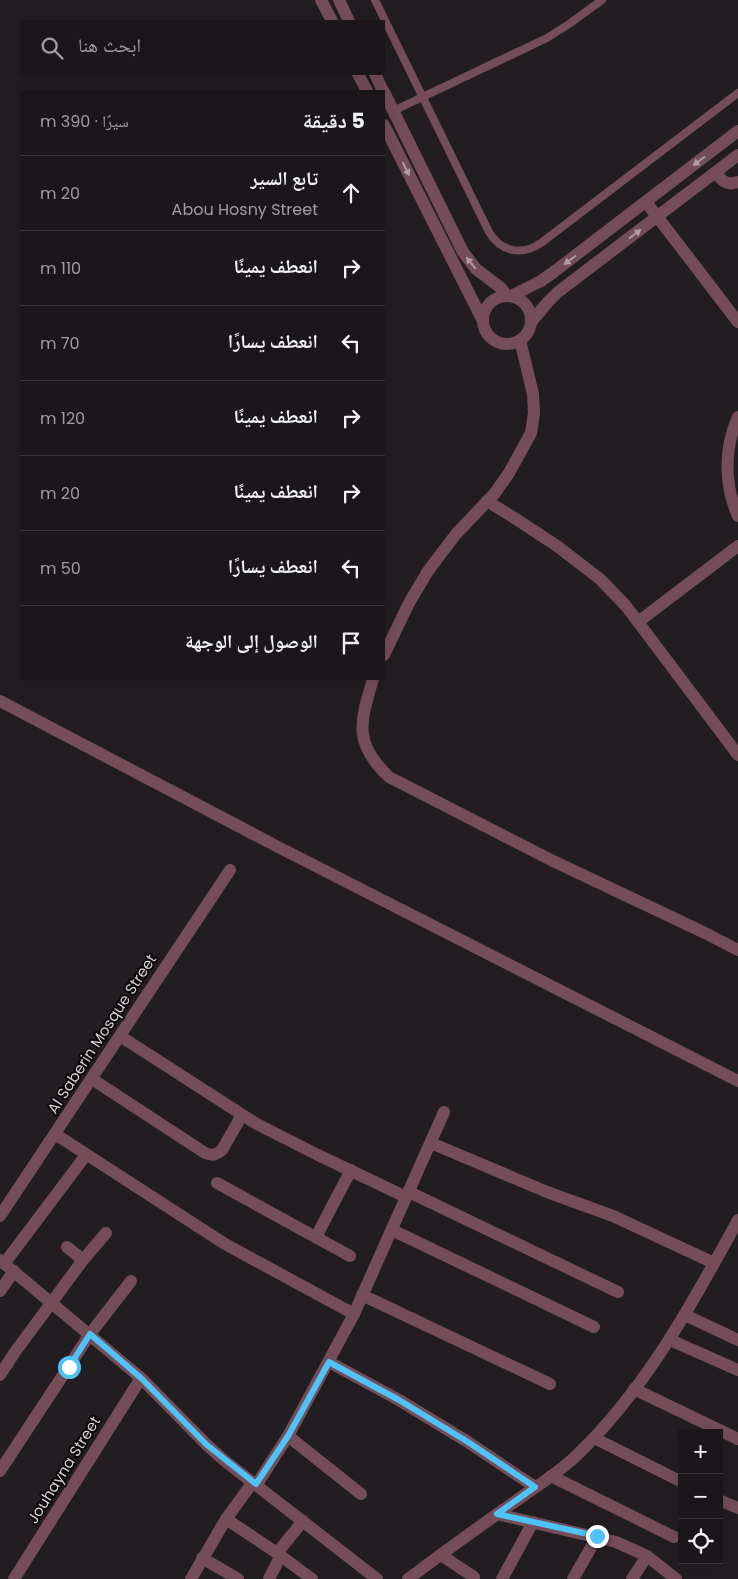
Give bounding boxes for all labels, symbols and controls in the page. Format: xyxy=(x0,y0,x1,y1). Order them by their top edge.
search box xyxy=(20,20,385,75)
text: ابحث هنا xyxy=(78,32,141,59)
icon: search xyxy=(38,34,66,62)
text: 5 دقيقة xyxy=(303,106,365,135)
text: سيرًا · 390 m xyxy=(40,110,129,133)
one-way arrow xyxy=(692,156,706,166)
one-way arrow xyxy=(402,162,410,176)
text: تابع السير xyxy=(251,165,318,192)
icon: ahead xyxy=(337,179,365,207)
text: 20 m xyxy=(40,182,80,205)
text: Abou Hosny Street xyxy=(172,198,318,221)
one-way arrow xyxy=(628,229,641,240)
text: انعطف يمينًا xyxy=(233,253,318,280)
icon: right xyxy=(337,254,365,282)
one-way arrow xyxy=(564,254,577,265)
one-way arrow xyxy=(465,256,476,269)
text: 110 m xyxy=(40,257,81,280)
text: انعطف يسارًا xyxy=(228,328,318,355)
icon: left xyxy=(337,329,365,357)
text: 70 m xyxy=(40,332,80,355)
text: انعطف يمينًا xyxy=(233,403,318,430)
icon: right xyxy=(337,404,365,432)
text: 120 m xyxy=(40,407,85,430)
text: انعطف يمينًا xyxy=(233,478,318,505)
icon: right xyxy=(337,479,365,507)
text: 20 m xyxy=(40,482,80,505)
text: انعطف يسارًا xyxy=(228,553,318,580)
icon: left xyxy=(337,554,365,582)
text: 50 m xyxy=(40,557,81,580)
text: الوصول إلى الوجهة xyxy=(185,628,318,655)
icon: arrive xyxy=(337,629,365,657)
street label: Al Saberin Mosque Street xyxy=(42,950,161,1118)
route start xyxy=(58,1356,81,1379)
street label: Jouhayna Street xyxy=(22,1412,105,1527)
map controls xyxy=(678,1429,723,1564)
button: + xyxy=(678,1429,723,1474)
button: − xyxy=(678,1474,723,1519)
button: locate xyxy=(678,1519,723,1564)
route end xyxy=(586,1525,609,1548)

